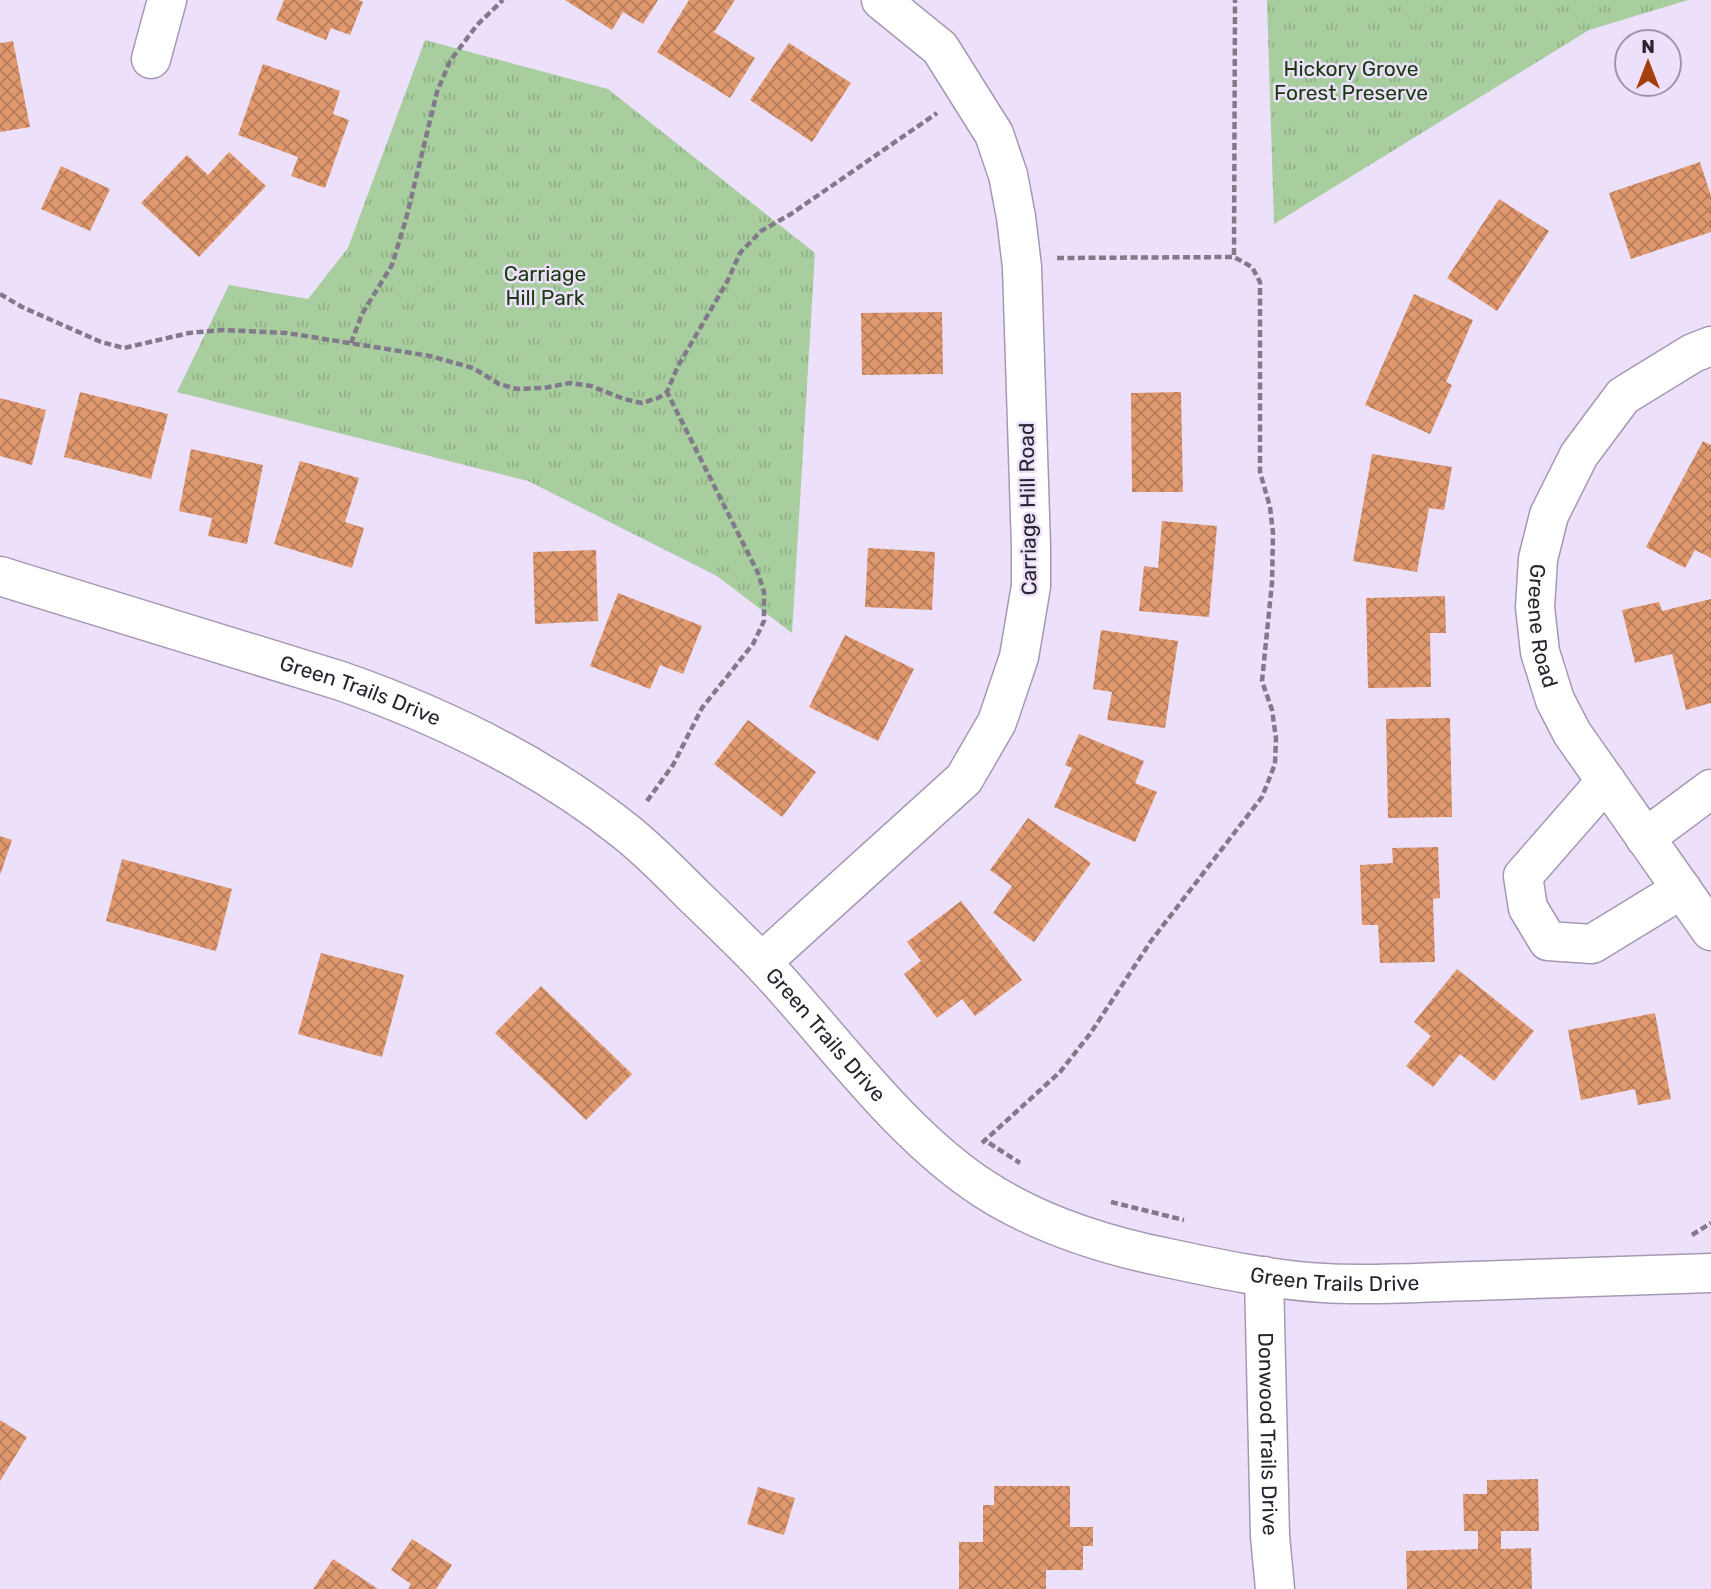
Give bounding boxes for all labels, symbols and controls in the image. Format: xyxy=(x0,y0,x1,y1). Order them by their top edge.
north arrow xyxy=(1613,28,1683,98)
text: N xyxy=(1641,35,1655,58)
park label: Hickory Grove Forest Preserve xyxy=(1274,56,1428,105)
park label: Carriage Hill Park xyxy=(504,261,586,310)
street label: Carriage Hill Road xyxy=(1013,422,1042,596)
street label: Greene Road xyxy=(1523,563,1563,691)
street label: Green Trails Drive xyxy=(277,650,445,731)
street label: Green Trails Drive xyxy=(761,962,891,1107)
street label: Green Trails Drive xyxy=(1249,1262,1420,1296)
street label: Donwood Trails Drive xyxy=(1253,1332,1283,1536)

